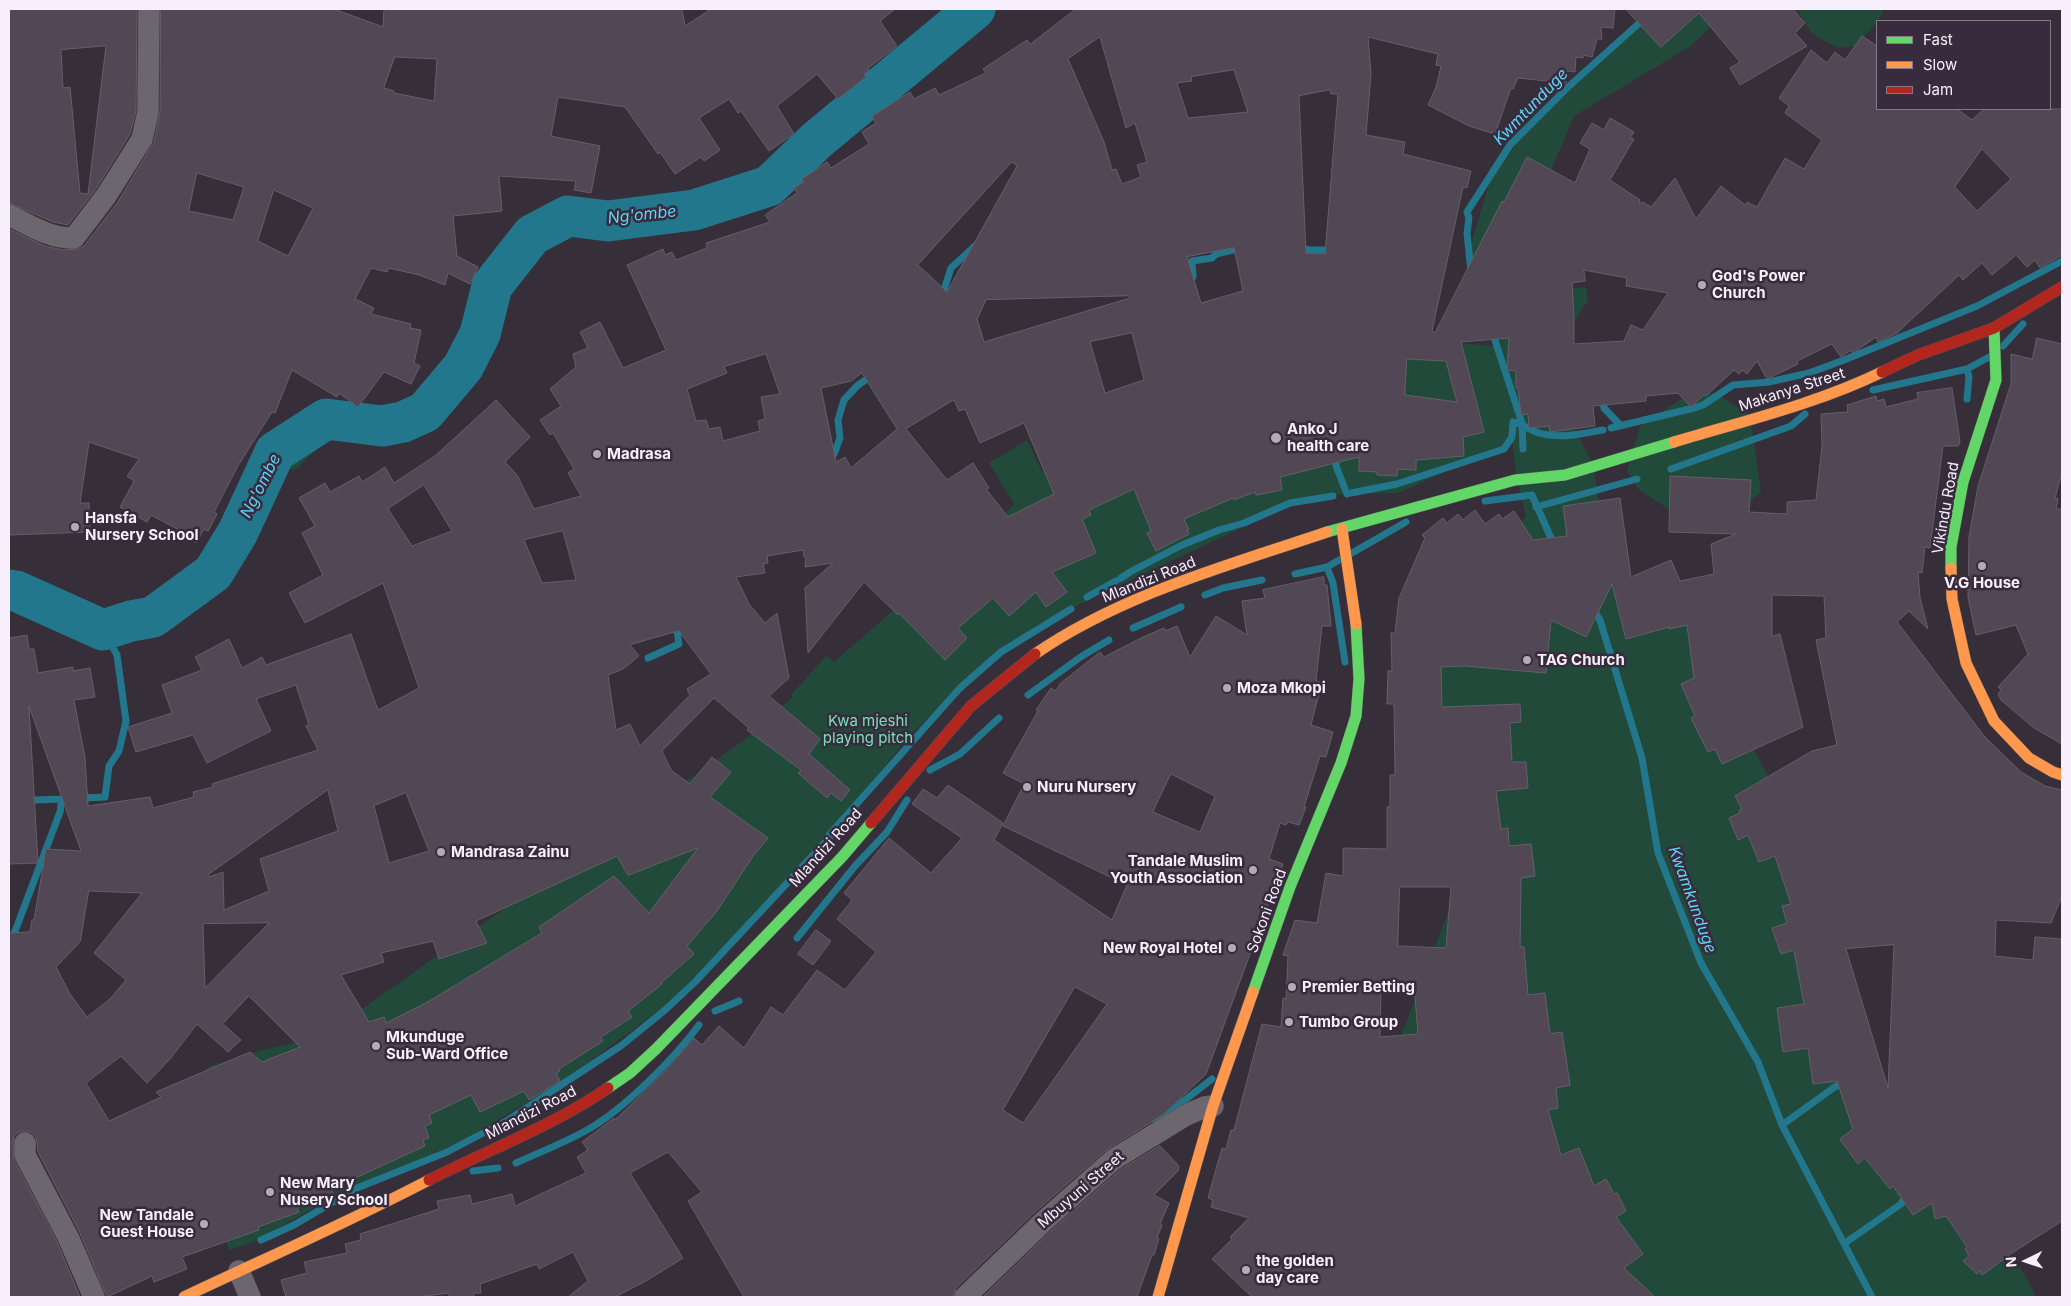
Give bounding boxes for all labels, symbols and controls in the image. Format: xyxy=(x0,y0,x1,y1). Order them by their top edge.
legend xyxy=(1876,20,2051,110)
text: Fast xyxy=(1923,30,1953,49)
text: Slow xyxy=(1923,55,1957,74)
water label: Kwmtunduge xyxy=(1490,65,1572,149)
text: Jam xyxy=(1923,80,1953,99)
water label: Ng'ombe xyxy=(607,202,677,228)
place label: God's Power Church xyxy=(1712,267,1805,302)
marker: God's Power Church xyxy=(1696,279,1708,291)
street label: Makanya Street xyxy=(1737,364,1847,416)
place label: Anko J health care xyxy=(1287,420,1369,455)
marker: Anko J health care xyxy=(1269,431,1283,445)
place label: Madrasa xyxy=(607,445,671,463)
marker: Madrasa xyxy=(591,448,603,460)
water label: Ng'ombe xyxy=(237,451,285,521)
street label: Vikindu Road xyxy=(1929,461,1963,555)
place label: Hansfa Nursery School xyxy=(85,509,199,544)
marker: Hansfa Nursery School xyxy=(69,521,81,533)
street label: Mlandizi Road xyxy=(1099,553,1199,607)
marker: V.G House xyxy=(1976,560,1988,572)
place label: V.G House xyxy=(1944,574,2020,592)
place label: TAG Church xyxy=(1537,651,1625,669)
marker: TAG Church xyxy=(1521,654,1533,666)
place label: Moza Mkopi xyxy=(1237,679,1326,697)
marker: Moza Mkopi xyxy=(1221,682,1233,694)
park label: Kwa mjeshi playing pitch xyxy=(823,712,913,747)
place label: Nuru Nursery xyxy=(1037,778,1136,796)
marker: Nuru Nursery xyxy=(1021,781,1033,793)
street label: Mlandizi Road xyxy=(786,805,866,891)
place label: Mandrasa Zainu xyxy=(451,843,569,861)
water label: Kwamkunduge xyxy=(1664,844,1720,956)
marker: Mandrasa Zainu xyxy=(435,846,447,858)
place label: Tandale Muslim Youth Association xyxy=(1110,852,1243,887)
marker: Tandale Muslim Youth Association xyxy=(1247,864,1259,876)
street label: Sokoni Road xyxy=(1243,866,1291,956)
place label: New Royal Hotel xyxy=(1103,939,1222,957)
marker: New Royal Hotel xyxy=(1226,942,1238,954)
place label: Premier Betting xyxy=(1302,978,1415,996)
marker: Premier Betting xyxy=(1286,981,1298,993)
place label: Tumbo Group xyxy=(1299,1013,1398,1031)
marker: Tumbo Group xyxy=(1283,1016,1295,1028)
place label: Mkunduge Sub-Ward Office xyxy=(386,1028,508,1063)
marker: Mkunduge Sub-Ward Office xyxy=(370,1040,382,1052)
street label: Mlandizi Road xyxy=(483,1082,579,1144)
street label: Mbuyuni Street xyxy=(1034,1148,1128,1232)
place label: New Mary Nusery School xyxy=(280,1174,387,1209)
marker: New Mary Nusery School xyxy=(264,1186,276,1198)
place label: New Tandale Guest House xyxy=(99,1206,194,1241)
marker: New Tandale Guest House xyxy=(198,1218,210,1230)
north arrow xyxy=(2001,1236,2051,1286)
place label: the golden day care xyxy=(1256,1252,1334,1287)
text: N xyxy=(2002,1256,2019,1268)
marker: the golden day care xyxy=(1240,1264,1252,1276)

